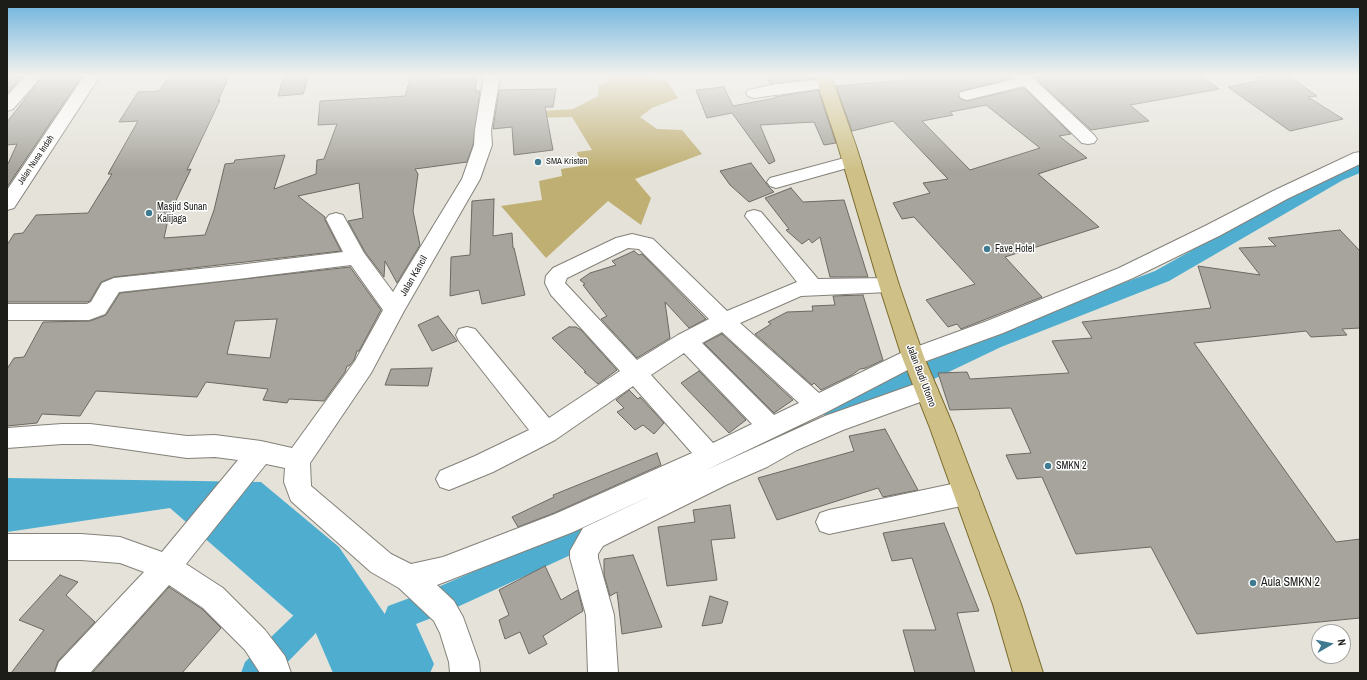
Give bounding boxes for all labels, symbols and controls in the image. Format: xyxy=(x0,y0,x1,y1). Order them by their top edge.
street label: Jalan Nusa Indah xyxy=(15,133,57,187)
marker: SMA Kristen xyxy=(533,157,543,167)
place label: SMA Kristen xyxy=(546,157,587,167)
place label: Masjid Sunan Kalijaga xyxy=(157,201,207,224)
marker: Masjid Sunan Kalijaga xyxy=(144,208,154,218)
place label: Fave Hotel xyxy=(995,243,1034,255)
marker: Fave Hotel xyxy=(982,244,992,254)
street label: Jalan Kancil xyxy=(398,254,430,298)
street label: Jalan Budi Utomo xyxy=(904,343,938,409)
place label: SMKN 2 xyxy=(1056,460,1087,472)
marker: SMKN 2 xyxy=(1043,461,1053,471)
place label: Aula SMKN 2 xyxy=(1261,576,1320,590)
marker: Aula SMKN 2 xyxy=(1248,578,1258,588)
north arrow xyxy=(1311,624,1351,664)
text: N xyxy=(1334,638,1349,647)

